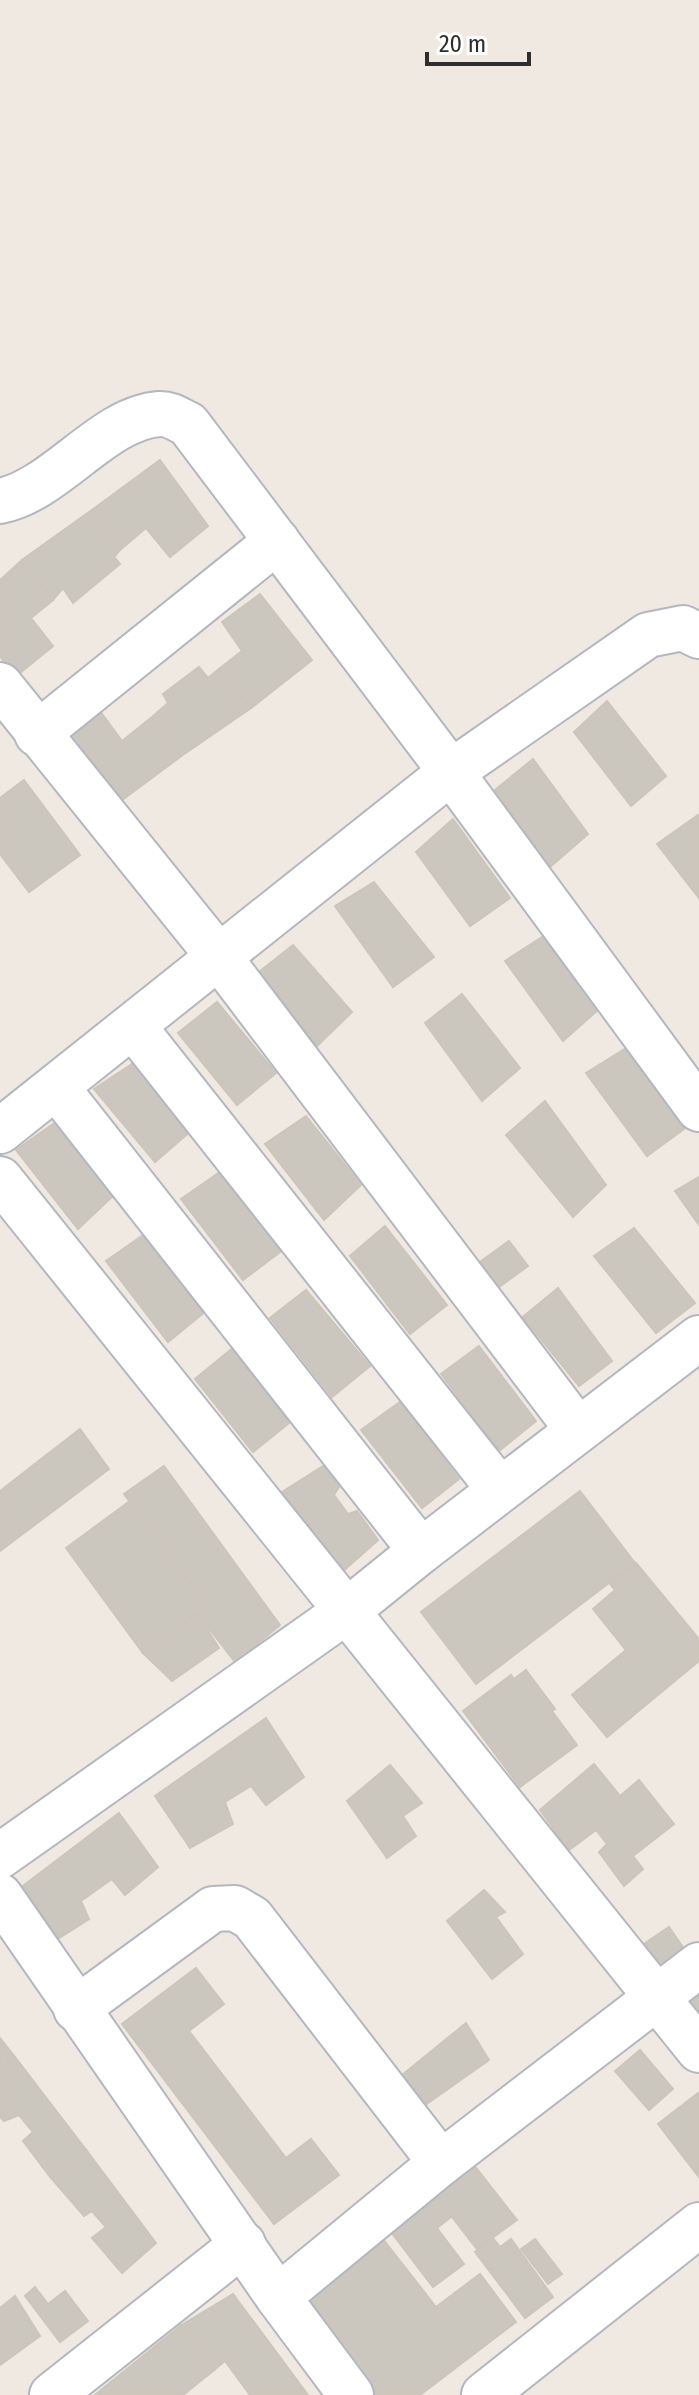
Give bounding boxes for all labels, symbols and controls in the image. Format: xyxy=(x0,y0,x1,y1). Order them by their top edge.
scale bar xyxy=(427,16,529,66)
text: 20 m xyxy=(439,30,486,58)

